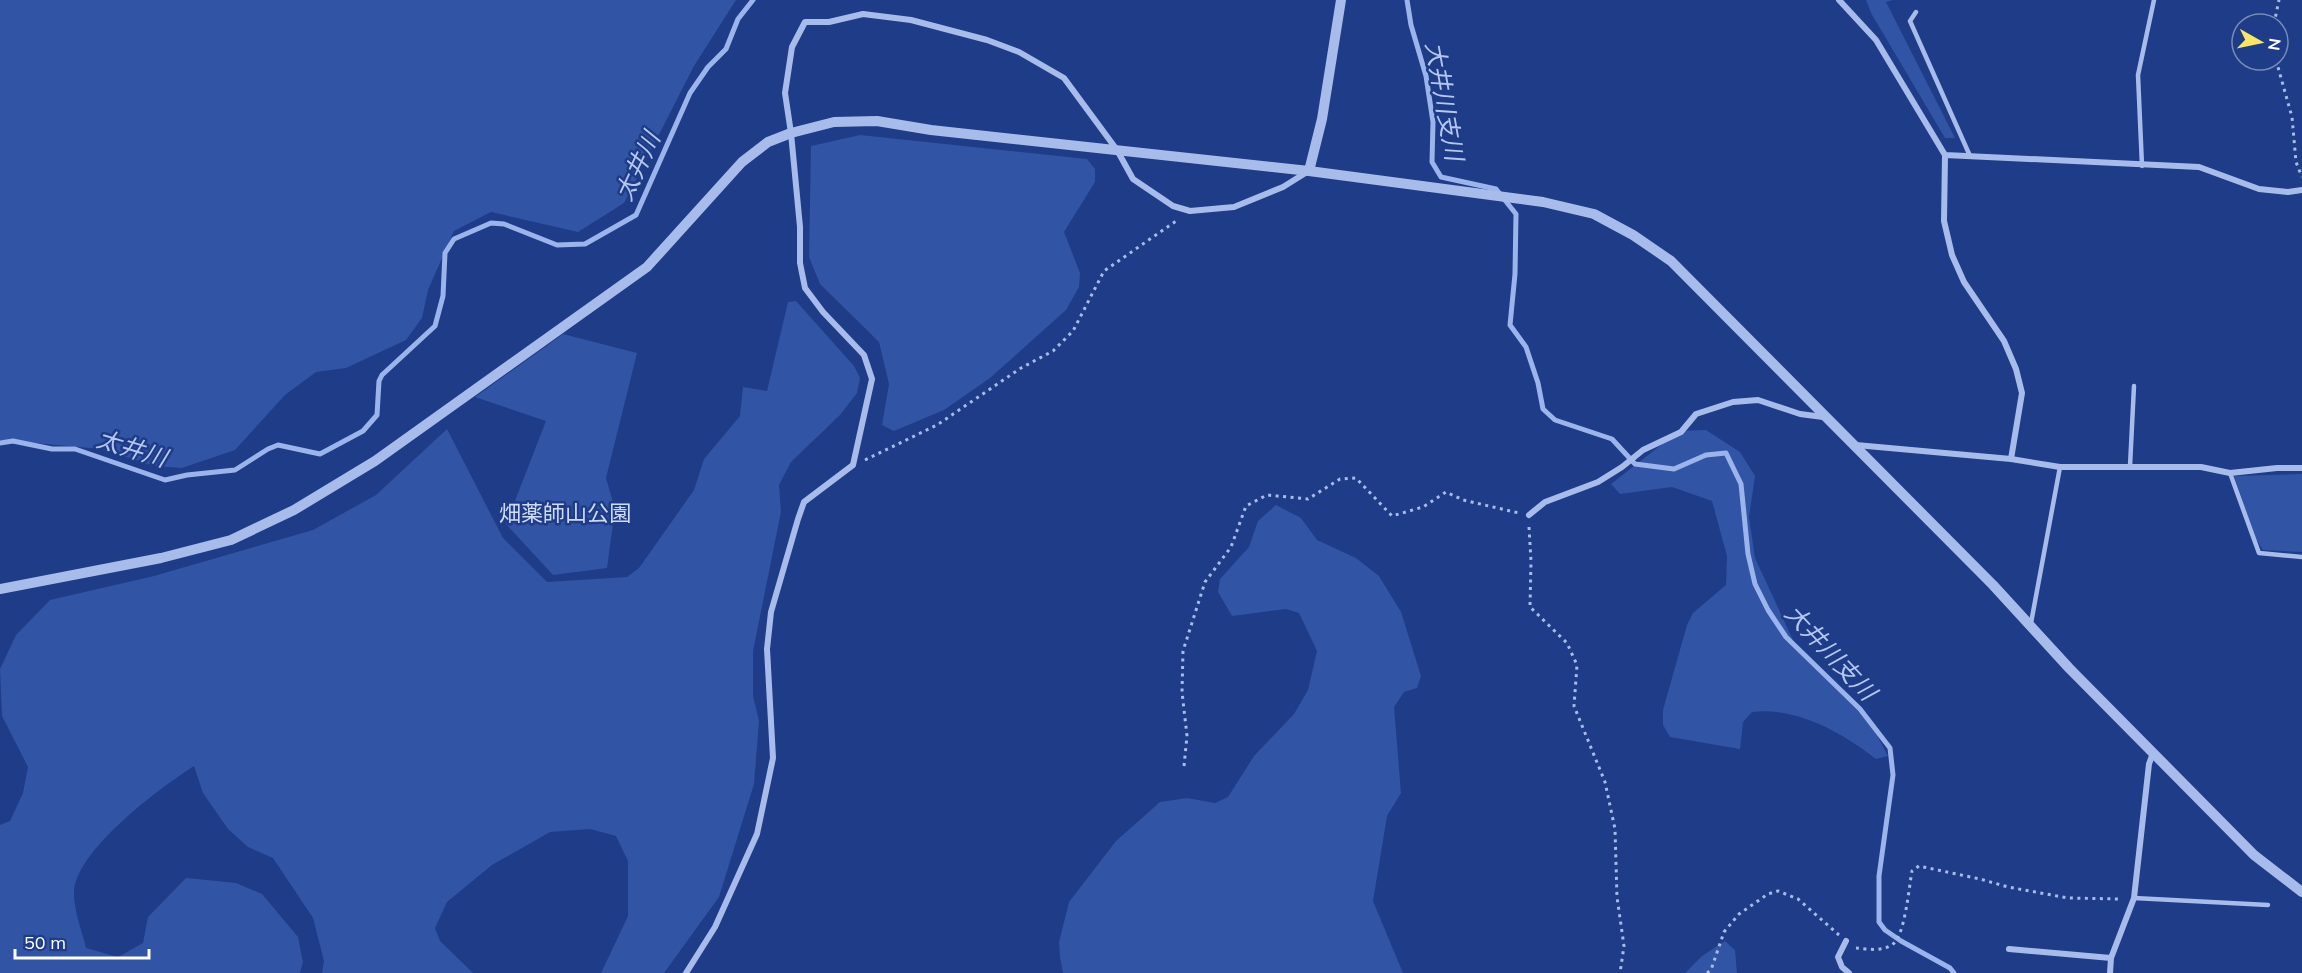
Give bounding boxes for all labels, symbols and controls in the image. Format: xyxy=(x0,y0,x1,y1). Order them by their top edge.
north arrow xyxy=(2230,12,2290,72)
text: N xyxy=(2264,37,2286,52)
water label: 大井川支川 xyxy=(1420,39,1471,166)
water label: 太井川 xyxy=(608,124,667,205)
water label: 太井川 xyxy=(93,423,174,474)
park label: 畑薬師山公園 xyxy=(499,499,631,527)
water label: 大井川支川 xyxy=(1779,598,1885,708)
scale bar xyxy=(15,922,148,960)
text: 50 m xyxy=(24,931,66,954)

